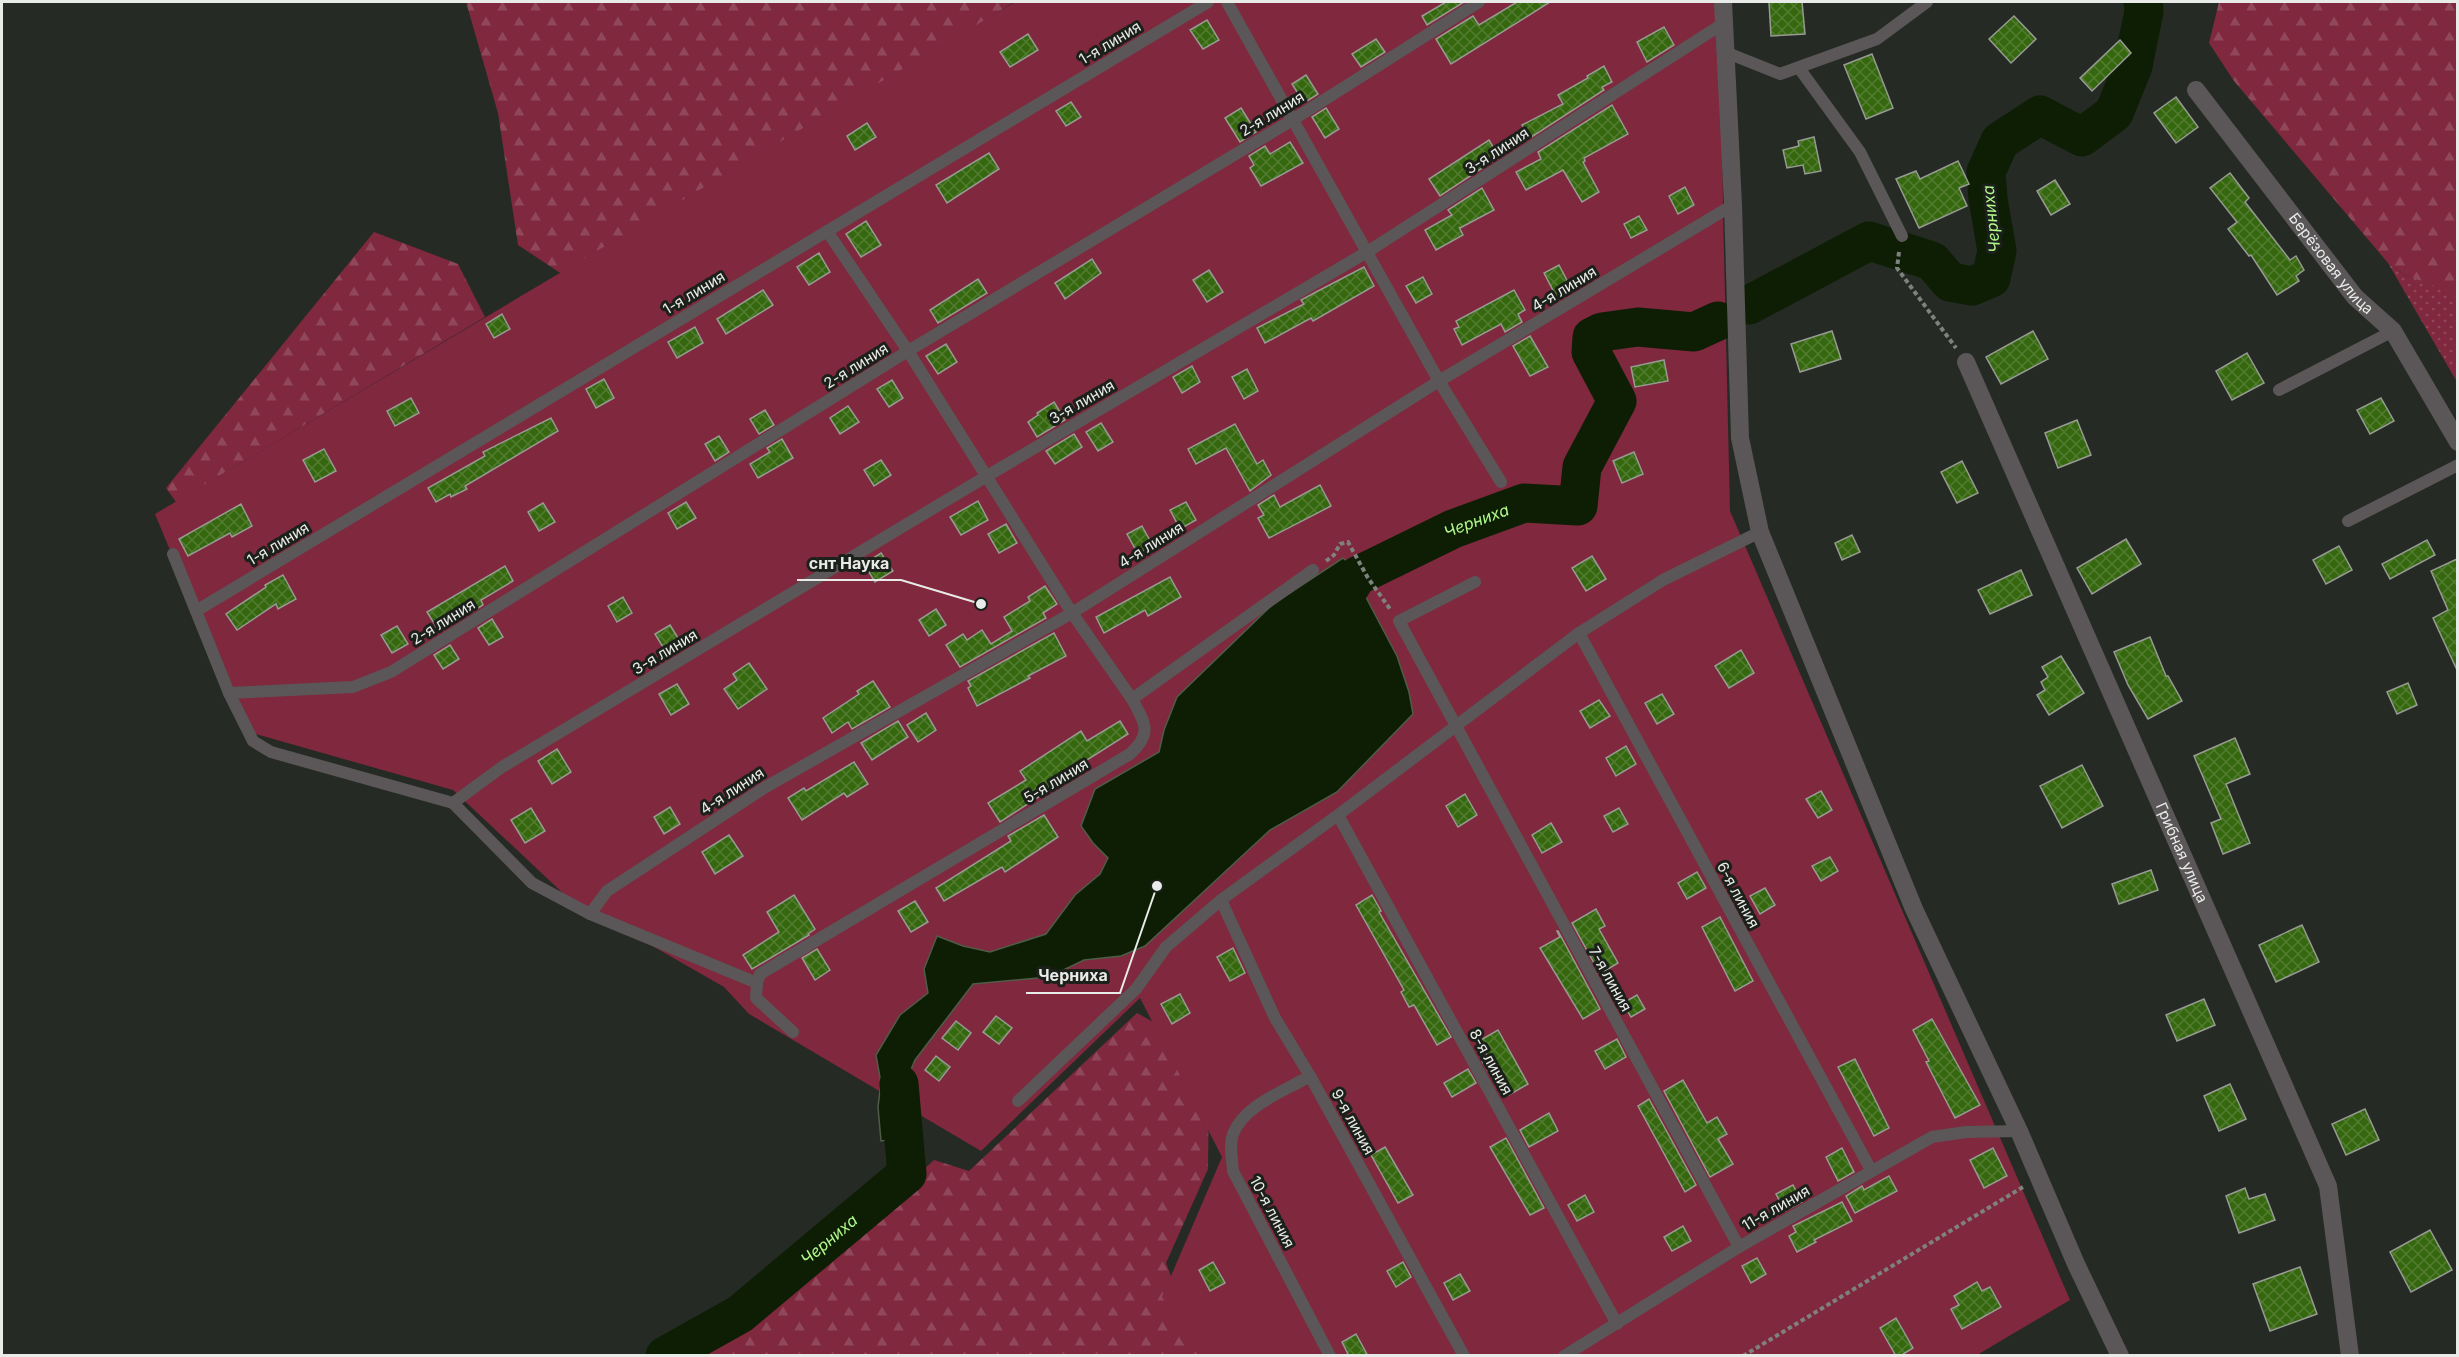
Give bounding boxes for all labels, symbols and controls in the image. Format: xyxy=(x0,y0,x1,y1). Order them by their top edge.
street label: 1-я линия xyxy=(1075,17,1144,69)
street label: 2-я линия xyxy=(1236,87,1308,140)
street label: 3-я линия xyxy=(1461,123,1532,178)
water label: Черниха xyxy=(1977,184,2004,254)
street label: Берёзовая улица xyxy=(2285,209,2378,318)
street label: 4-я линия xyxy=(1528,262,1600,315)
street label: 1-я линия xyxy=(659,267,728,319)
street label: 2-я линия xyxy=(820,338,891,393)
street label: 3-я линия xyxy=(1046,375,1118,428)
water label: Черниха xyxy=(1441,499,1512,542)
street label: 4-я линия xyxy=(1115,517,1187,572)
street label: 1-я линия xyxy=(243,518,312,570)
callout: снт Наука xyxy=(797,546,901,580)
text: снт Наука xyxy=(809,553,889,573)
street label: 2-я линия xyxy=(407,594,478,649)
street label: 3-я линия xyxy=(629,625,701,678)
street label: 5-я линия xyxy=(1020,754,1092,807)
street label: 4-я линия xyxy=(696,763,767,818)
street label: Грибная улица xyxy=(2152,800,2212,905)
street label: 6-я линия xyxy=(1713,858,1764,931)
street label: 7-я линия xyxy=(1585,943,1636,1015)
callout: Черниха xyxy=(1026,959,1120,993)
text: Черниха xyxy=(1038,965,1108,985)
street label: 8-я линия xyxy=(1466,1026,1517,1098)
street label: 9-я линия xyxy=(1328,1086,1379,1158)
street label: 10-я линия xyxy=(1246,1173,1299,1251)
street label: 11-я линия xyxy=(1738,1181,1813,1235)
water label: Черниха xyxy=(797,1210,861,1269)

